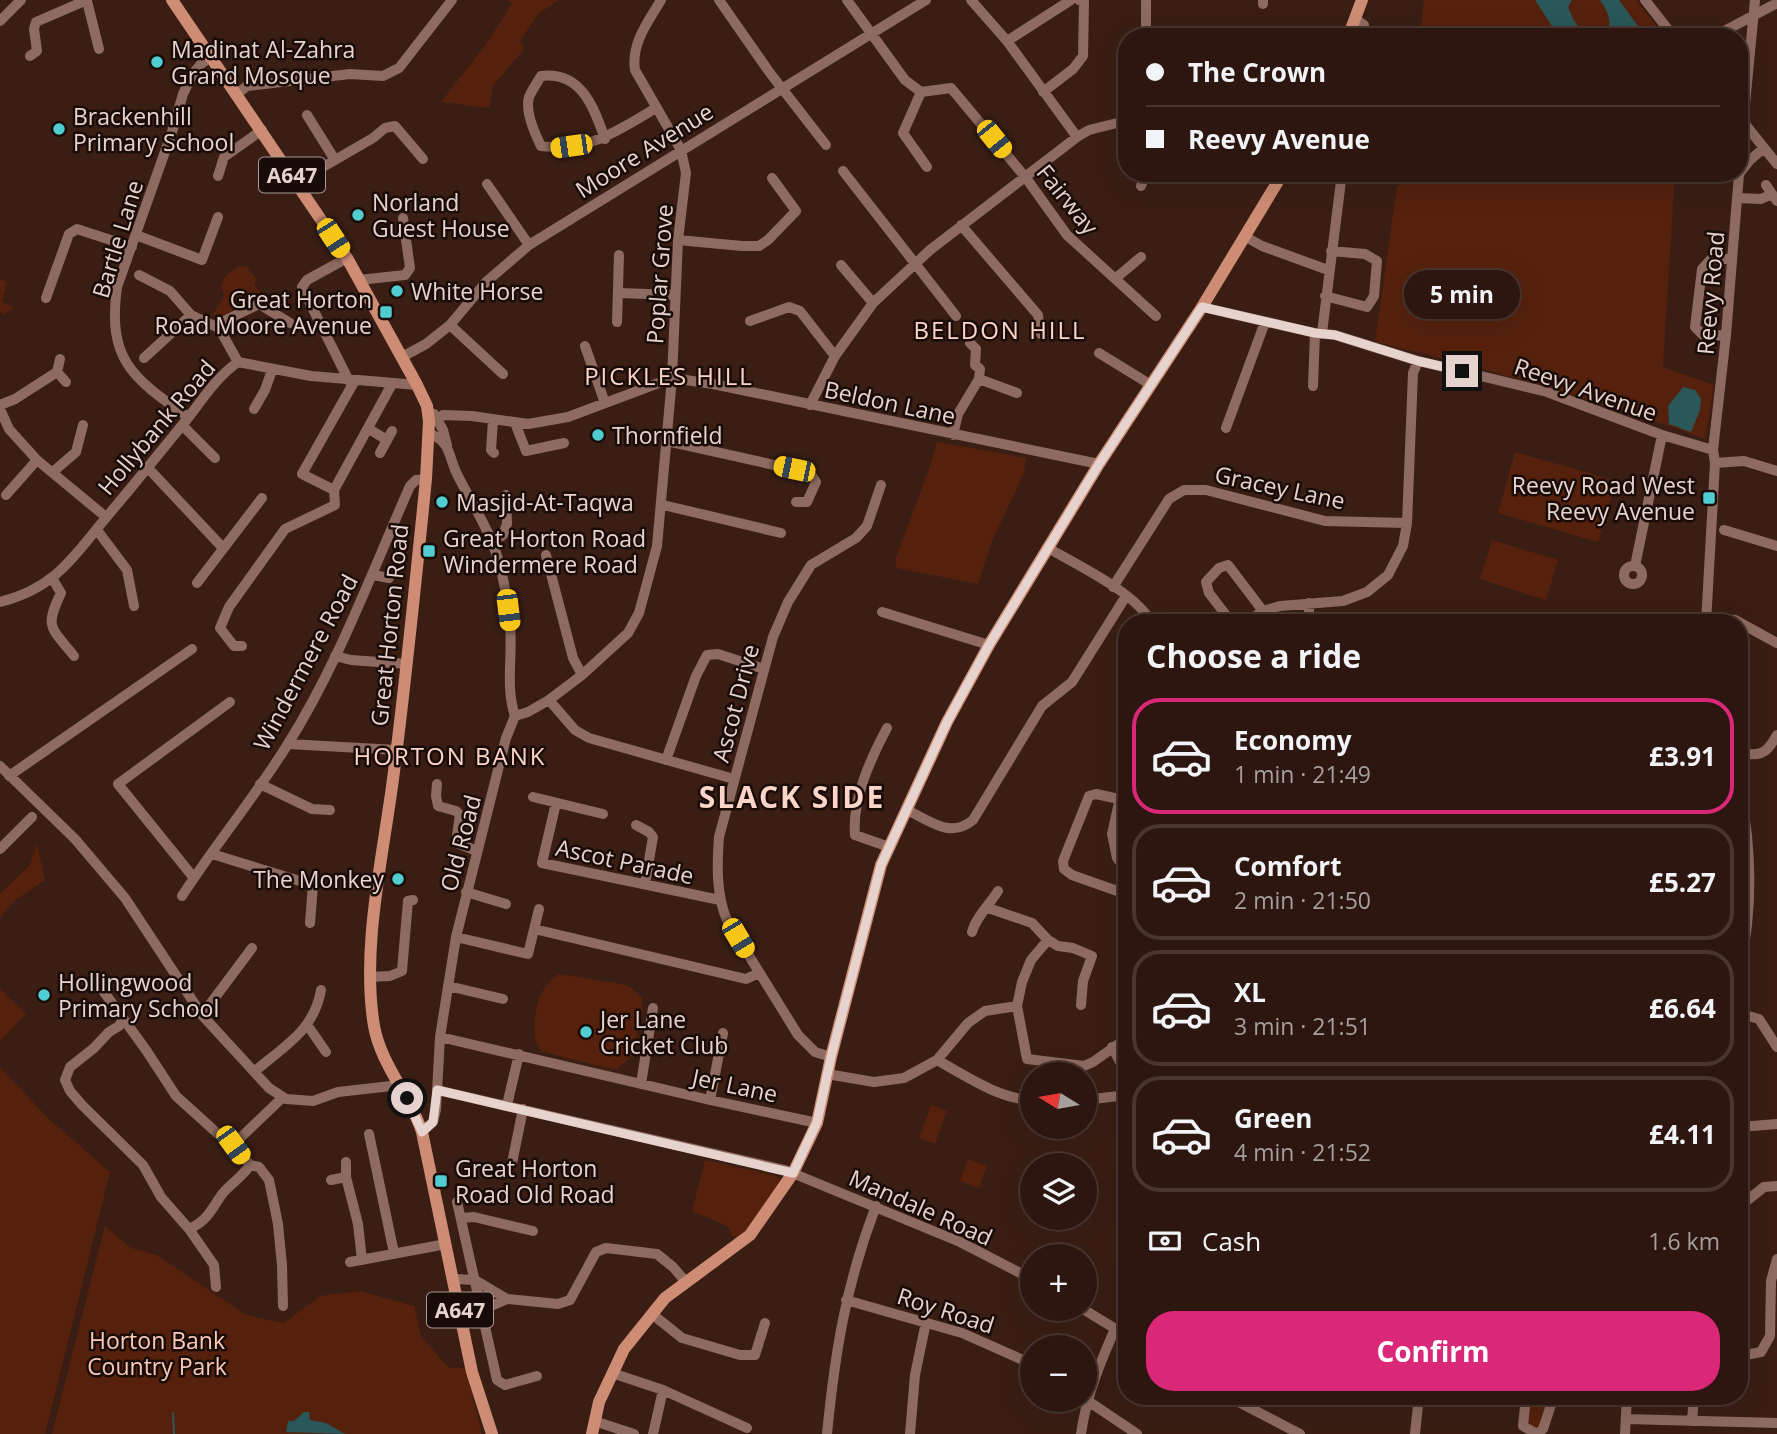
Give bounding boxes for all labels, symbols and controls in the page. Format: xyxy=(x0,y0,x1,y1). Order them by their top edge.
place label: Madinat Al-Zahra Grand Mosque xyxy=(171,33,355,91)
marker: Madinat Al-Zahra Grand Mosque xyxy=(149,54,165,70)
text: The Crown xyxy=(1188,54,1326,90)
street label: Moore Avenue xyxy=(569,95,719,205)
place label: Brackenhill Primary School xyxy=(73,100,234,158)
car xyxy=(973,116,1016,162)
marker: Brackenhill Primary School xyxy=(51,121,67,137)
text: Reevy Avenue xyxy=(1188,121,1370,157)
car xyxy=(549,133,594,159)
street label: Fairway xyxy=(1030,157,1107,241)
road number: A647 xyxy=(259,158,325,192)
street label: Bartle Lane xyxy=(84,176,150,302)
place label: Norland Guest House xyxy=(372,186,510,244)
street label: Poplar Grove xyxy=(638,203,680,345)
marker: Norland Guest House xyxy=(350,207,366,223)
car xyxy=(313,215,354,261)
street label: Reevy Road xyxy=(1689,230,1731,356)
callout: 5 min xyxy=(1404,270,1520,318)
place label: White Horse xyxy=(411,275,543,307)
text: 5 min xyxy=(1430,278,1494,310)
place label: Great Horton Road Moore Avenue xyxy=(154,283,372,341)
marker: White Horse xyxy=(389,283,405,299)
marker: Great Horton Road Moore Avenue xyxy=(378,304,394,320)
district label: BELDON HILL xyxy=(913,313,1087,346)
street label: Reevy Avenue xyxy=(1510,350,1662,428)
street label: Hollybank Road xyxy=(90,352,222,502)
route end xyxy=(1446,355,1478,387)
district label: PICKLES HILL xyxy=(584,359,754,392)
street label: Beldon Lane xyxy=(821,372,959,432)
place label: Thornfield xyxy=(612,419,722,451)
marker: Thornfield xyxy=(590,427,606,443)
car xyxy=(772,454,817,484)
street label: Gracey Lane xyxy=(1212,458,1348,516)
place label: Reevy Road West Reevy Avenue xyxy=(1512,469,1695,527)
place label: Masjid-At-Taqwa xyxy=(456,486,634,518)
marker: Reevy Road West Reevy Avenue xyxy=(1701,490,1717,506)
marker: Masjid-At-Taqwa xyxy=(434,494,450,510)
street label: Great Horton Road xyxy=(362,522,416,728)
place label: Great Horton Road Windermere Road xyxy=(443,522,646,580)
marker: Great Horton Road Windermere Road xyxy=(421,543,437,559)
street label: Windermere Road xyxy=(245,568,365,756)
car xyxy=(496,588,521,632)
text: Choose a ride xyxy=(1146,634,1361,677)
street label: Ascot Drive xyxy=(704,640,766,766)
text: Economy xyxy=(1234,722,1352,758)
icon: car xyxy=(1150,725,1213,788)
text: £3.91 xyxy=(1649,738,1716,774)
district label: HORTON BANK xyxy=(354,739,546,772)
text: 1 min · 21:49 xyxy=(1234,758,1371,790)
district label: SLACK SIDE xyxy=(699,776,885,817)
street label: Old Road xyxy=(432,791,488,895)
street label: Ascot Parade xyxy=(553,831,697,891)
text: Comfort xyxy=(1234,848,1341,884)
icon: car xyxy=(1150,851,1213,914)
place label: The Monkey xyxy=(253,863,384,895)
text: £5.27 xyxy=(1649,864,1716,900)
marker: The Monkey xyxy=(390,871,406,887)
text: 2 min · 21:50 xyxy=(1234,884,1371,916)
car xyxy=(719,915,758,961)
place label: Hollingwood Primary School xyxy=(58,966,219,1024)
text: XL xyxy=(1234,974,1266,1010)
icon: car xyxy=(1150,977,1213,1040)
marker: Hollingwood Primary School xyxy=(36,987,52,1003)
text: £6.64 xyxy=(1649,990,1716,1026)
place label: Jer Lane Cricket Club xyxy=(598,1003,728,1061)
text: 3 min · 21:51 xyxy=(1234,1010,1371,1042)
marker: Jer Lane Cricket Club xyxy=(578,1024,594,1040)
street label: Jer Lane xyxy=(688,1060,781,1110)
north arrow xyxy=(1020,1062,1097,1139)
map controls xyxy=(1020,1062,1097,1412)
route start xyxy=(391,1082,423,1114)
text: Green xyxy=(1234,1100,1312,1136)
icon: car xyxy=(1150,1103,1213,1166)
text: £4.11 xyxy=(1649,1116,1716,1152)
car xyxy=(213,1122,254,1168)
text: 4 min · 21:52 xyxy=(1234,1136,1371,1168)
place label: Great Horton Road Old Road xyxy=(455,1152,614,1210)
button: layers xyxy=(1020,1153,1097,1230)
street label: Mandale Road xyxy=(844,1161,998,1253)
marker: Great Horton Road Old Road xyxy=(433,1173,449,1189)
icon: cash xyxy=(1146,1222,1184,1260)
text: Cash xyxy=(1202,1223,1261,1259)
text: 1.6 km xyxy=(1648,1225,1720,1257)
button: + xyxy=(1020,1244,1097,1321)
street label: Roy Road xyxy=(893,1279,999,1341)
road number: A647 xyxy=(427,1292,493,1328)
button: Confirm xyxy=(1146,1311,1720,1391)
park label: Horton Bank Country Park xyxy=(87,1324,227,1382)
button: − xyxy=(1020,1335,1097,1412)

